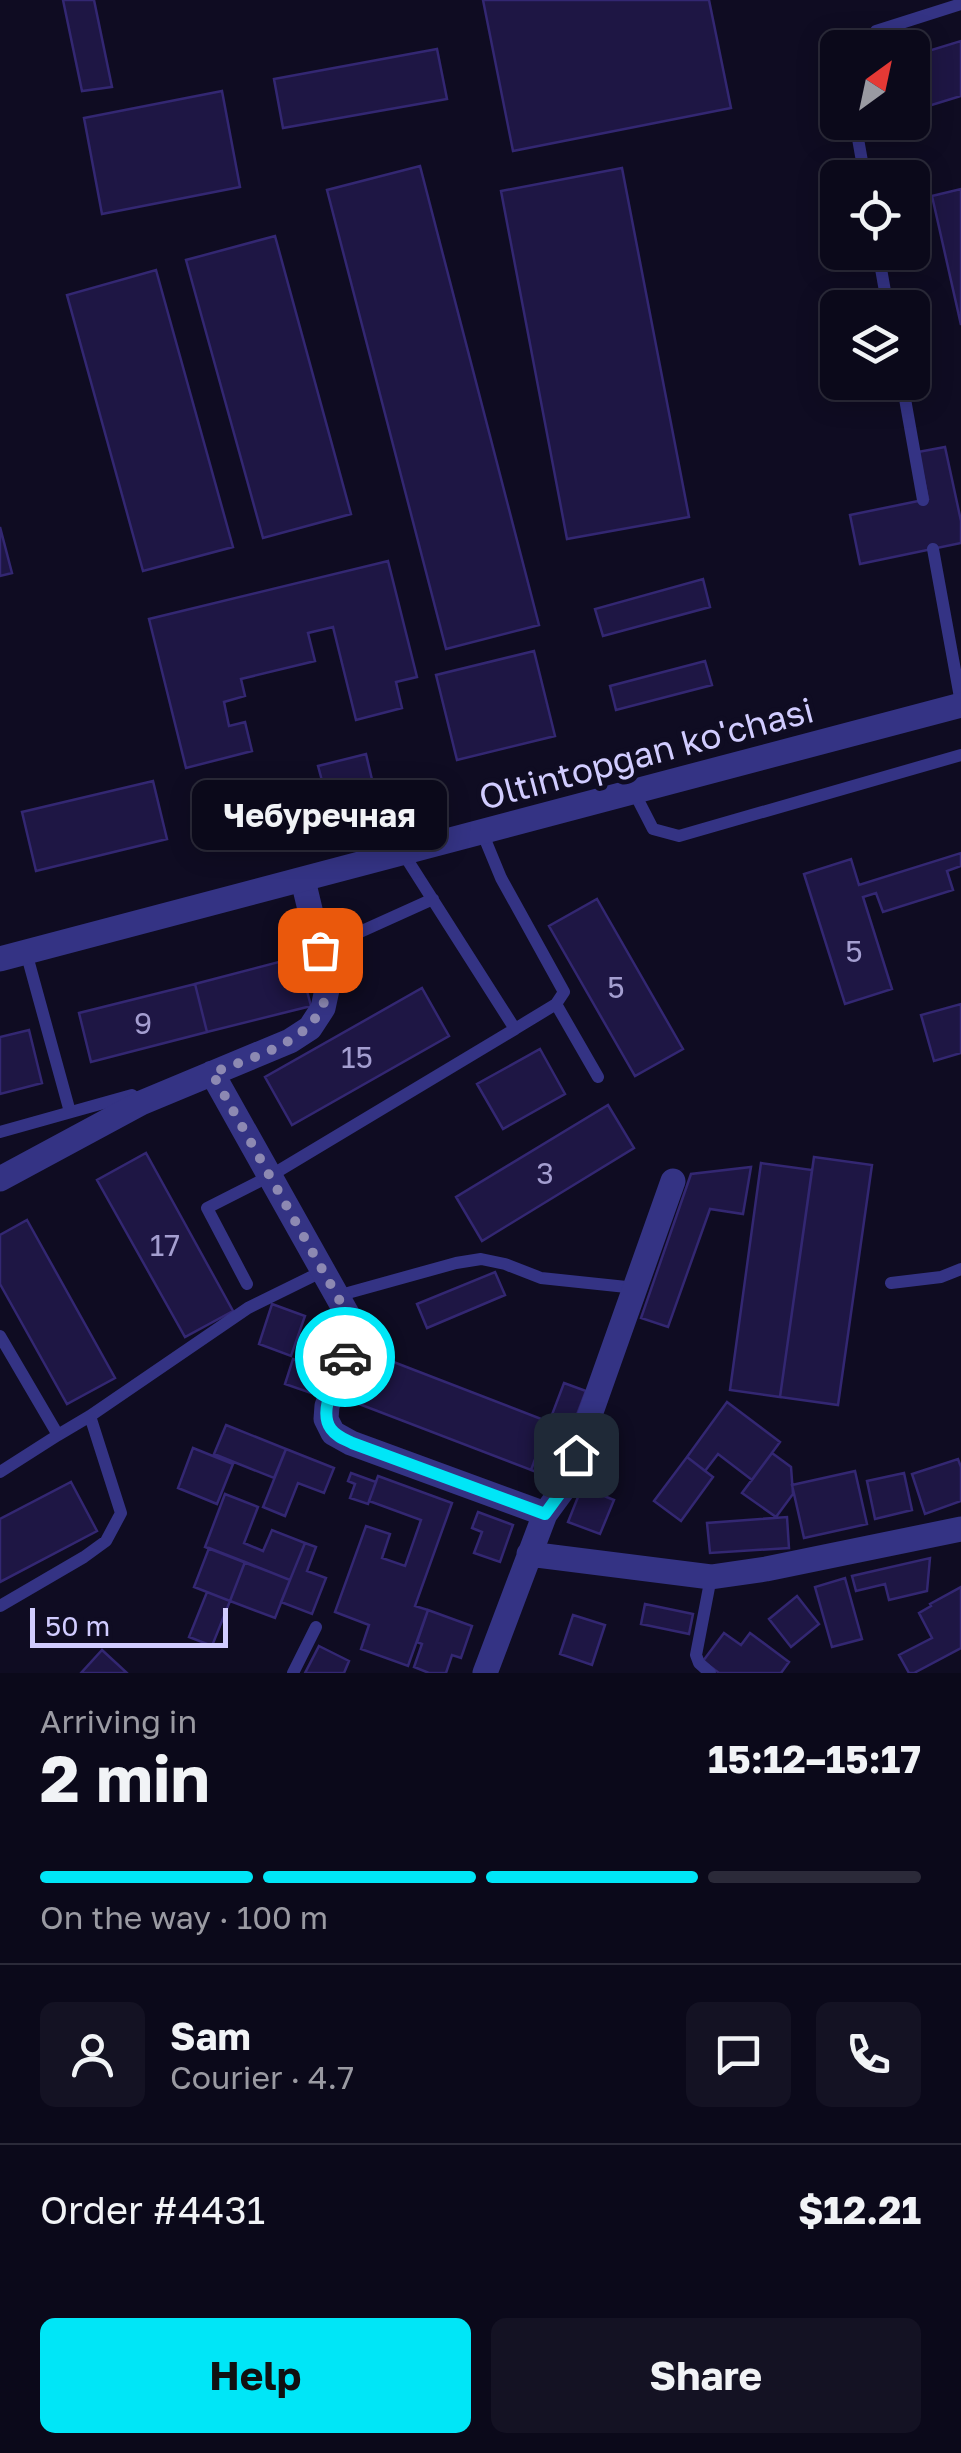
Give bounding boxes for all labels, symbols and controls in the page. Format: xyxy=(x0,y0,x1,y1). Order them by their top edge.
north arrow xyxy=(820,30,930,140)
map controls xyxy=(820,30,930,400)
button: locate xyxy=(820,160,930,270)
button: layers xyxy=(820,290,930,400)
street label: Oltintopgan ko'chasi xyxy=(474,688,818,818)
callout: Чебуречная xyxy=(192,780,448,850)
text: Чебуречная xyxy=(223,796,416,834)
pin xyxy=(278,908,363,993)
icon: bag xyxy=(293,923,348,978)
house number: 5 xyxy=(845,933,863,969)
house number: 5 xyxy=(607,969,625,1005)
house number: 9 xyxy=(134,1005,152,1041)
house number: 15 xyxy=(341,1039,373,1075)
house number: 3 xyxy=(536,1155,554,1191)
house number: 17 xyxy=(150,1227,180,1263)
courier xyxy=(295,1307,395,1407)
icon: car xyxy=(318,1330,373,1385)
pin xyxy=(534,1413,619,1498)
icon: home xyxy=(549,1428,604,1483)
scale bar xyxy=(30,1603,228,1648)
text: 50 m xyxy=(45,1609,110,1642)
text: Arriving in xyxy=(40,1702,197,1740)
text: 15:12–15:17 xyxy=(708,1736,921,1781)
text: 2 min xyxy=(40,1738,210,1816)
text: On the way · 100 m xyxy=(40,1898,328,1936)
button: person xyxy=(40,2002,145,2107)
button: chat xyxy=(686,2002,791,2107)
button: phone xyxy=(816,2002,921,2107)
text: Sam xyxy=(170,2013,251,2058)
text: Courier · 4.7 xyxy=(170,2058,354,2096)
text: Order #4431 xyxy=(40,2187,265,2232)
text: $12.21 xyxy=(798,2187,921,2232)
button: Help xyxy=(40,2318,471,2433)
button: Share xyxy=(491,2318,921,2433)

